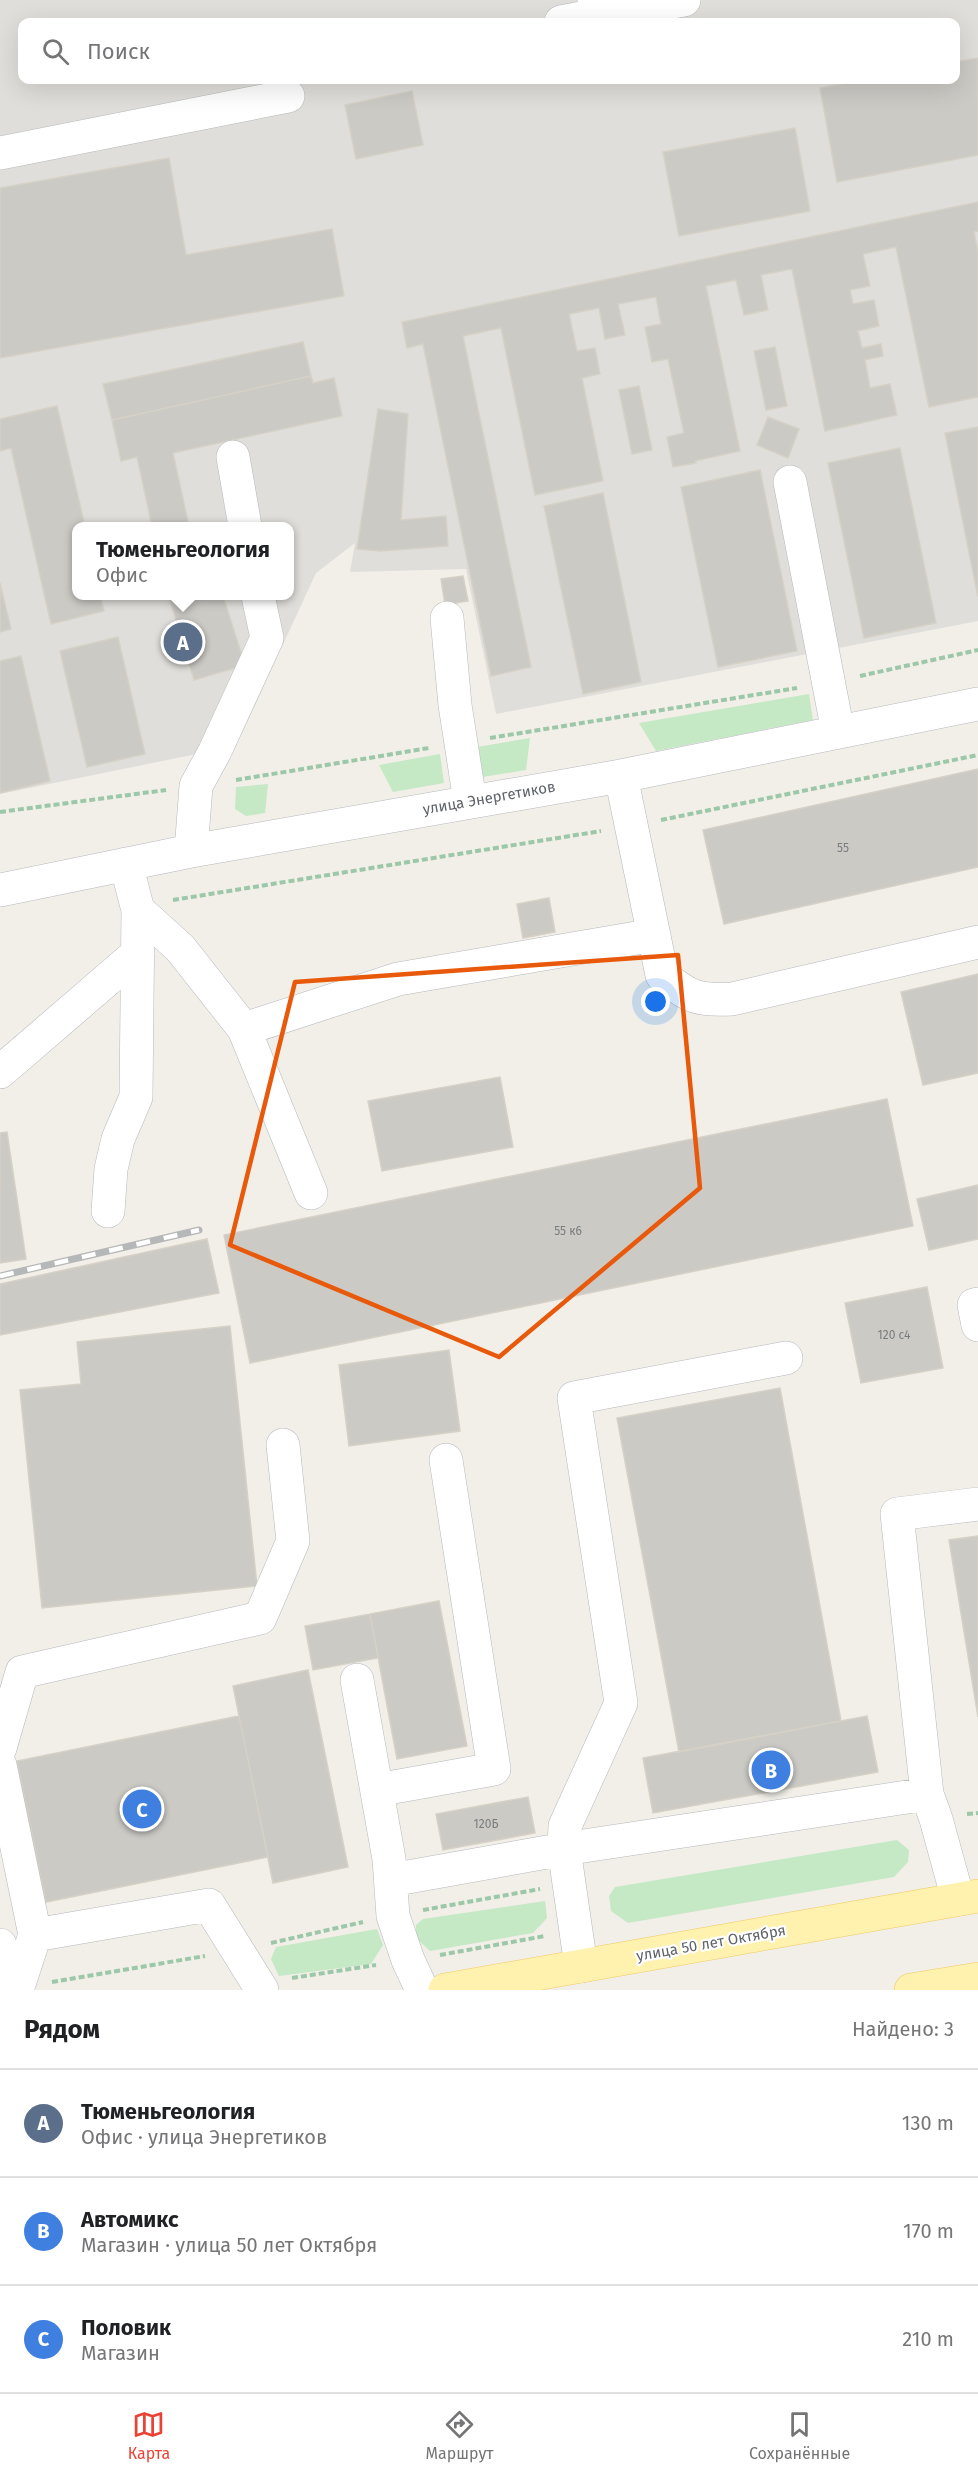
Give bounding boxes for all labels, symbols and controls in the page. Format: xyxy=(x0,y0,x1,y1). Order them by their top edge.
search box xyxy=(18,18,960,84)
icon: search xyxy=(39,35,72,68)
text: Поиск xyxy=(87,38,150,65)
popup xyxy=(72,522,294,600)
text: Тюменьгеология xyxy=(96,536,270,563)
text: Офис xyxy=(96,563,148,587)
pin: A xyxy=(164,620,202,664)
street label: улица Энергетиков xyxy=(421,777,557,819)
house number: 55 xyxy=(837,841,849,855)
your location xyxy=(641,987,670,1016)
house number: 55 к6 xyxy=(554,1224,582,1238)
house number: 120 с4 xyxy=(878,1328,911,1342)
pin: B xyxy=(752,1748,790,1792)
pin: C xyxy=(122,1786,162,1832)
house number: 120Б xyxy=(474,1817,498,1831)
street label: улица 50 лет Октября xyxy=(635,1921,787,1965)
text: Рядом xyxy=(24,2014,100,2045)
text: Найдено: 3 xyxy=(852,2017,954,2041)
text: Тюменьгеология xyxy=(81,2098,255,2125)
text: A xyxy=(38,2111,49,2135)
text: 130 m xyxy=(902,2111,954,2135)
text: Офис · улица Энергетиков xyxy=(81,2125,327,2149)
text: Автомикс xyxy=(81,2206,179,2233)
text: B xyxy=(37,2219,50,2243)
text: 170 m xyxy=(903,2219,954,2243)
text: Магазин · улица 50 лет Октября xyxy=(81,2233,377,2257)
text: Половик xyxy=(81,2314,171,2341)
text: C xyxy=(38,2327,49,2351)
text: 210 m xyxy=(902,2327,954,2351)
text: Магазин xyxy=(81,2341,160,2365)
tab: Карта xyxy=(128,2408,170,2463)
tab: Маршрут xyxy=(426,2408,494,2463)
tab: Сохранённые xyxy=(749,2408,850,2463)

